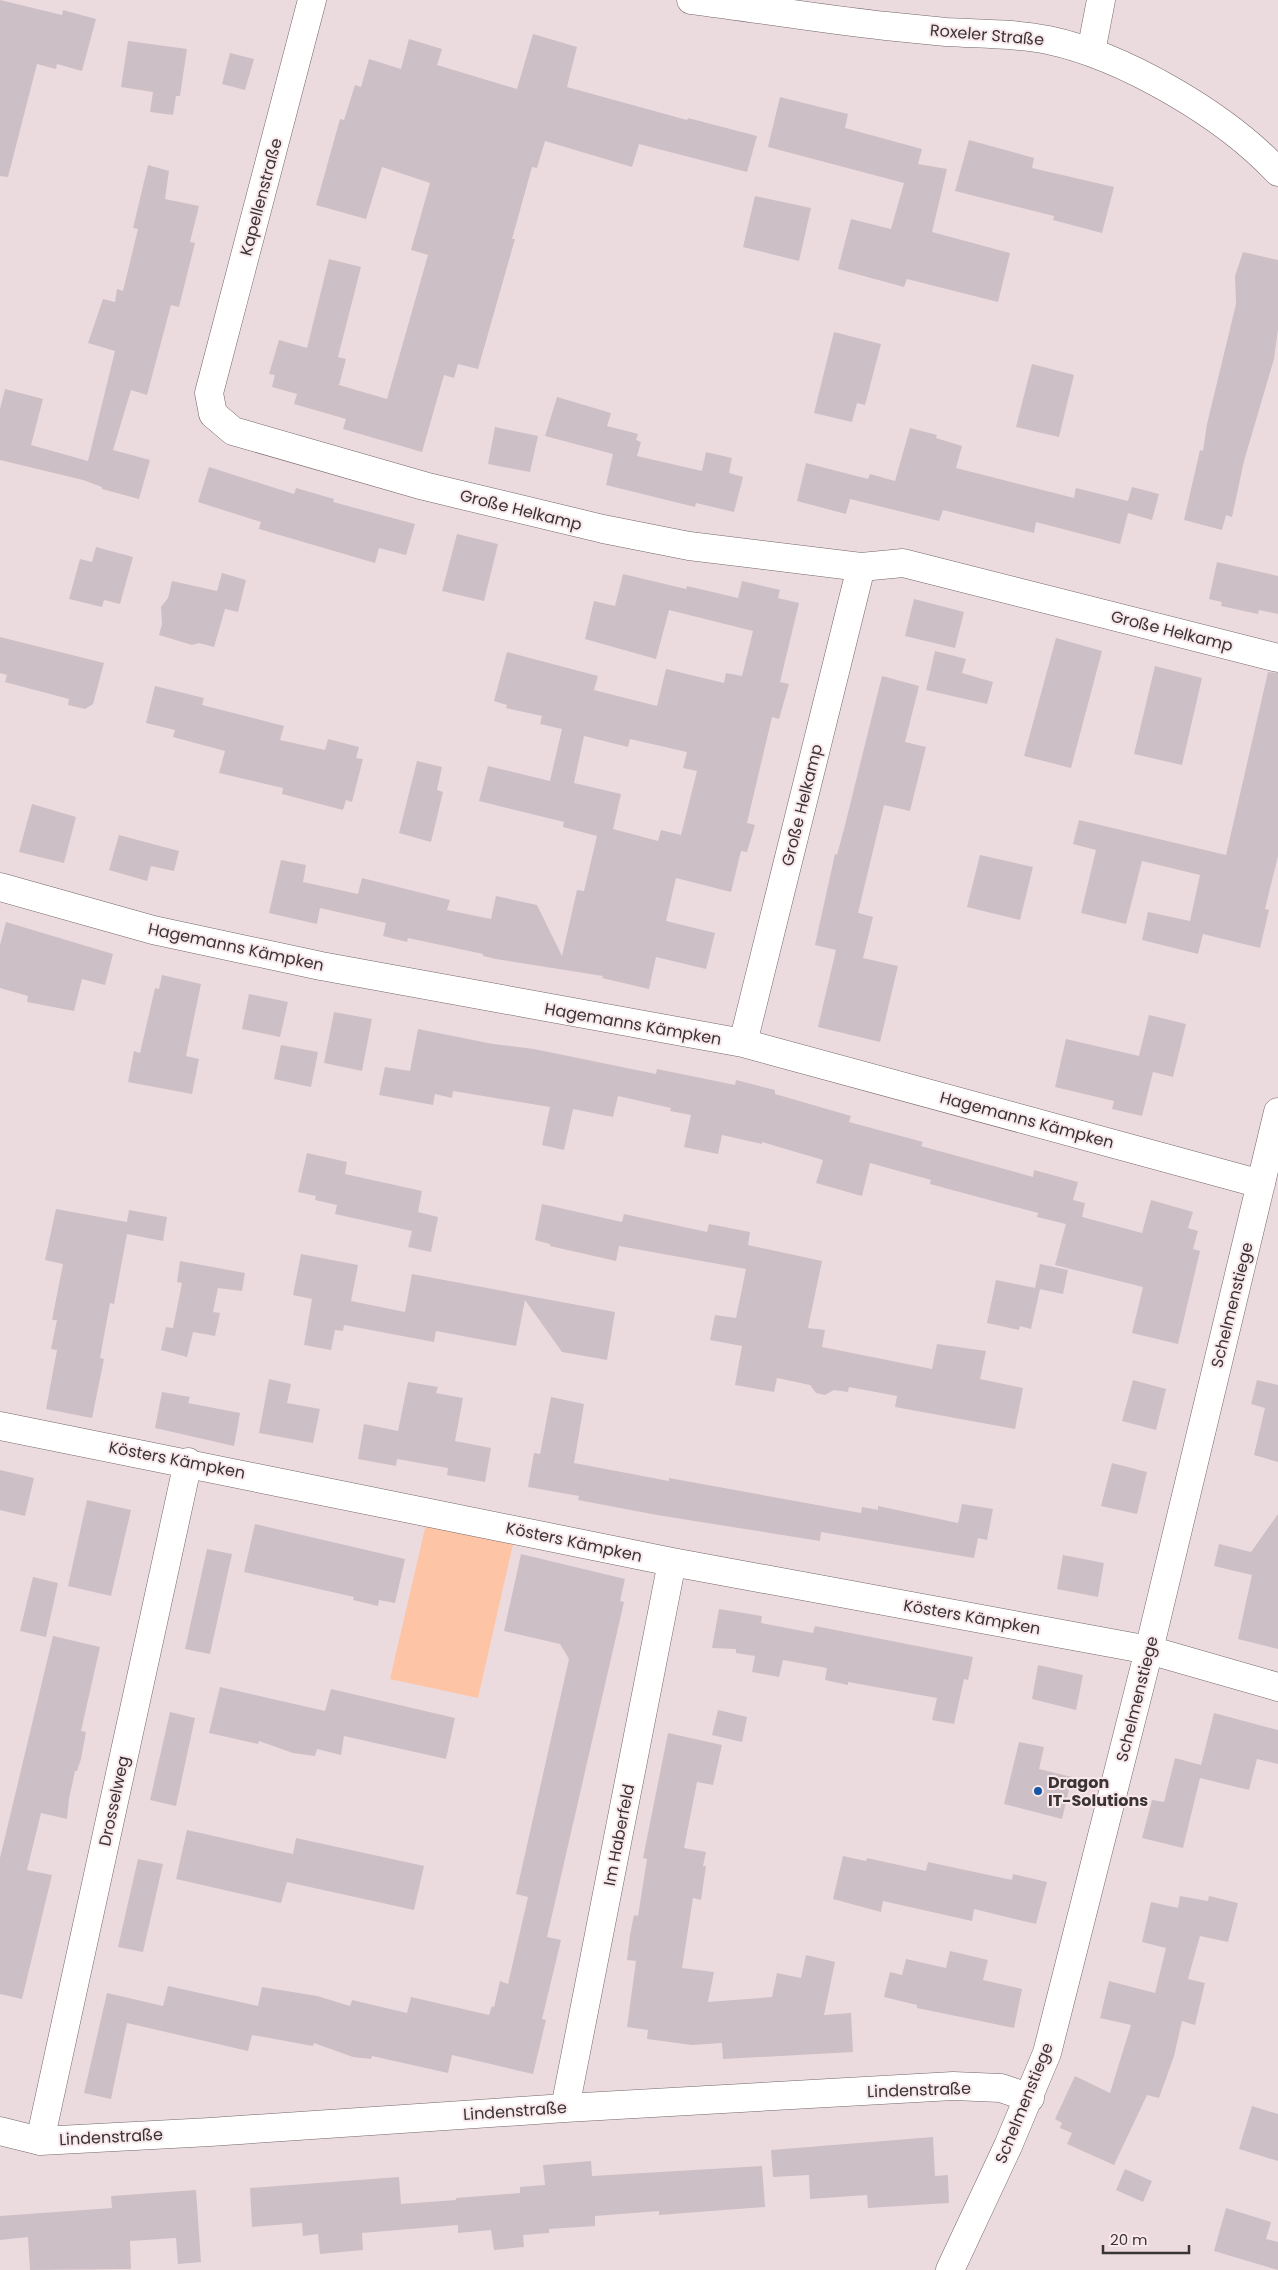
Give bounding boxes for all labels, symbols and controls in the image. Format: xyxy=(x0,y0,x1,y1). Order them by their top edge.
street label: Roxeler Straße xyxy=(929,19,1045,51)
street label: Kapellenstraße xyxy=(234,136,288,258)
street label: Große Helkamp xyxy=(458,484,585,536)
street label: Große Helkamp xyxy=(1109,605,1236,657)
street label: Große Helkamp xyxy=(776,741,828,868)
street label: Hagemanns Kämpken xyxy=(146,917,326,977)
street label: Hagemanns Kämpken xyxy=(543,997,723,1051)
street label: Hagemanns Kämpken xyxy=(938,1086,1116,1154)
street label: Schelmenstiege xyxy=(1205,1240,1259,1370)
street label: Kösters Kämpken xyxy=(107,1435,247,1485)
street label: Kösters Kämpken xyxy=(504,1516,644,1568)
street label: Kösters Kämpken xyxy=(902,1594,1042,1640)
street label: Schelmenstiege xyxy=(1110,1634,1164,1764)
street label: Drosselweg xyxy=(93,1754,135,1848)
place label: Dragon IT-Solutions xyxy=(1048,1771,1148,1812)
street label: Im Haberfeld xyxy=(598,1782,640,1888)
marker: Dragon IT-Solutions xyxy=(1032,1785,1044,1797)
street label: Schelmenstiege xyxy=(989,2039,1059,2167)
street label: Lindenstraße xyxy=(867,2077,971,2103)
street label: Lindenstraße xyxy=(462,2096,568,2126)
street label: Lindenstraße xyxy=(59,2123,164,2151)
scale bar xyxy=(1103,2222,1189,2254)
text: 20 m xyxy=(1110,2229,1148,2250)

